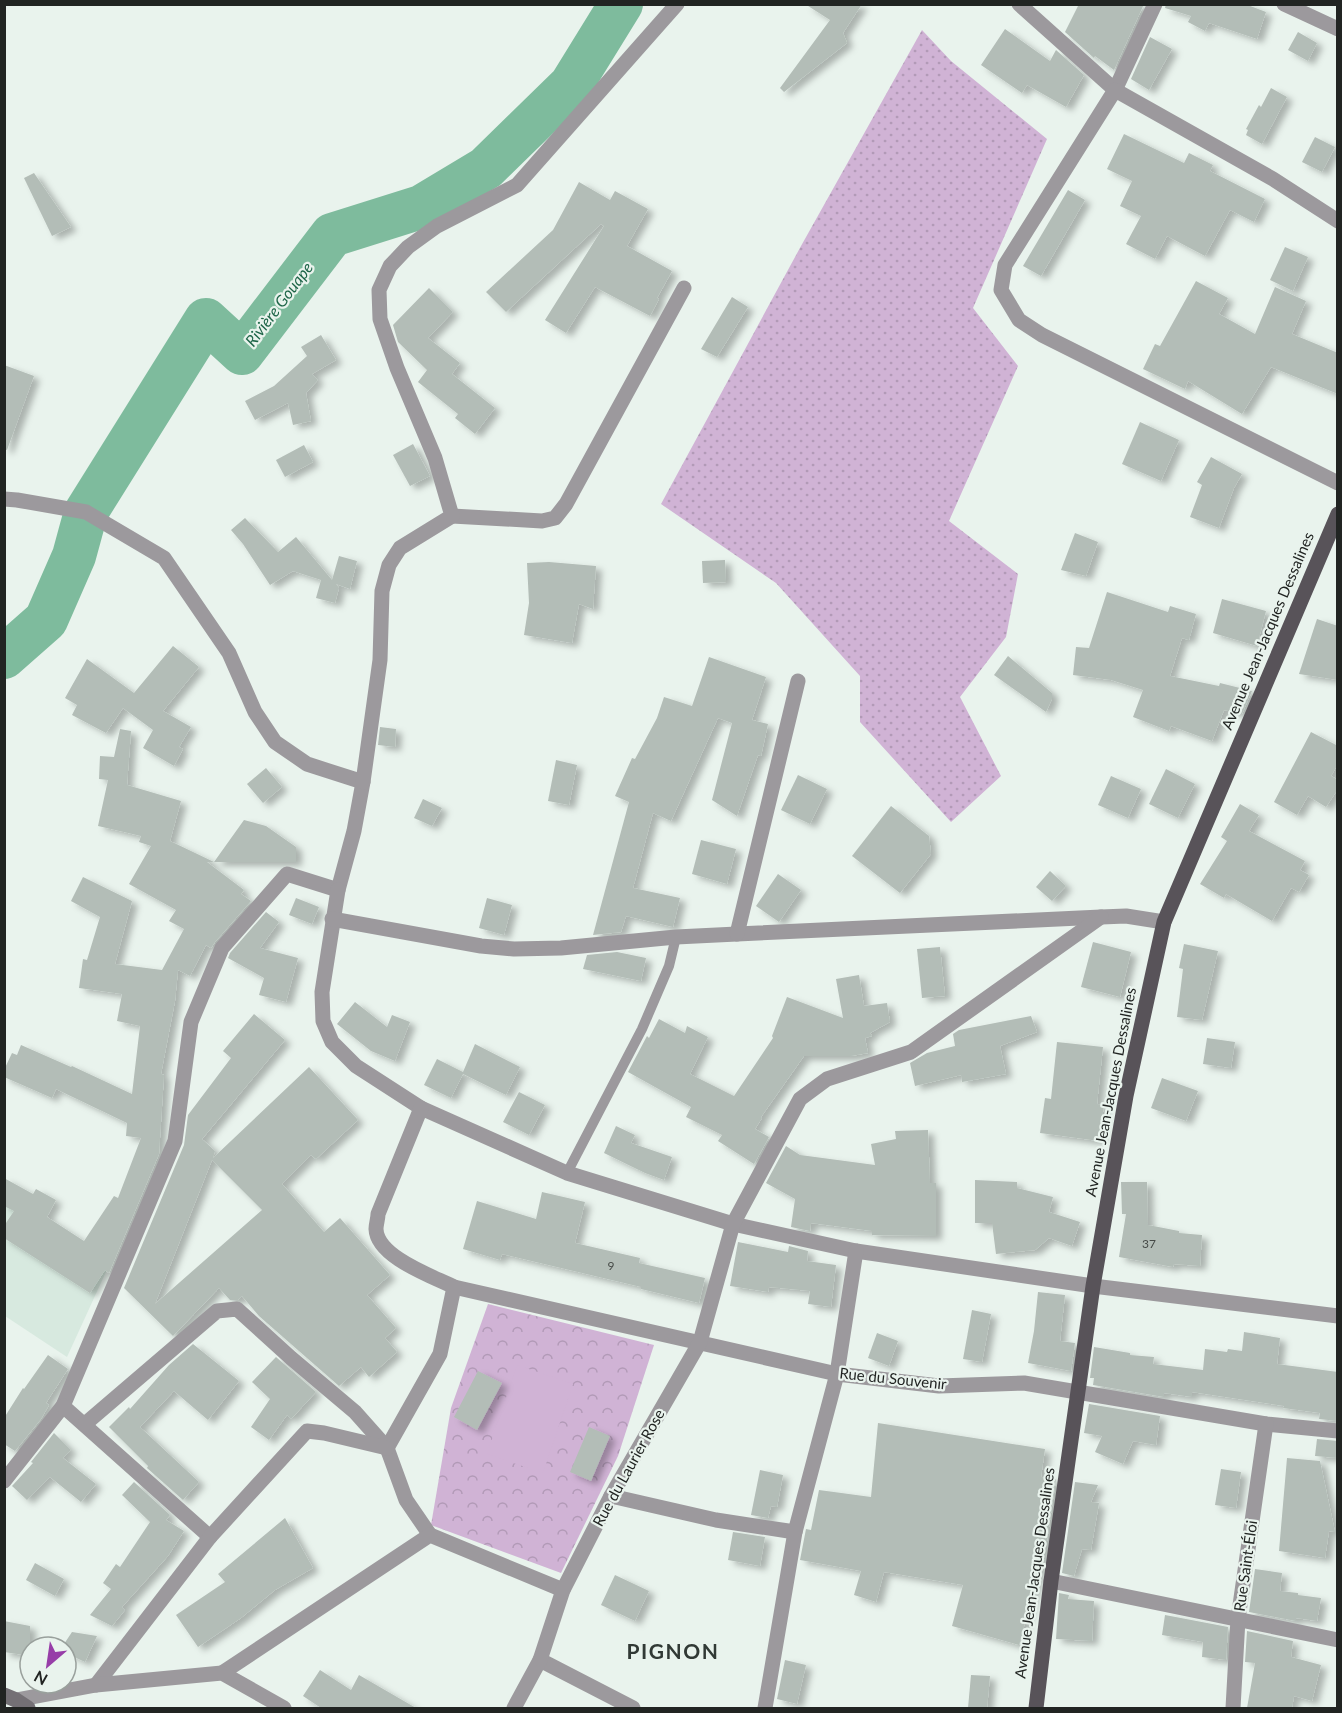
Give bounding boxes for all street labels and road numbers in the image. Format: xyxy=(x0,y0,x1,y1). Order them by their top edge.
street label: Avenue Jean-Jacques Dessalines xyxy=(1217,529,1317,732)
street label: Avenue Jean-Jacques Dessalines xyxy=(1081,986,1139,1198)
street label: Rue du Souvenir xyxy=(839,1363,948,1393)
street label: Rue du Laurier Rose xyxy=(588,1406,668,1529)
street label: Avenue Jean-Jacques Dessalines xyxy=(1010,1466,1058,1679)
street label: Rue Saint-Éloi xyxy=(1230,1519,1260,1613)

